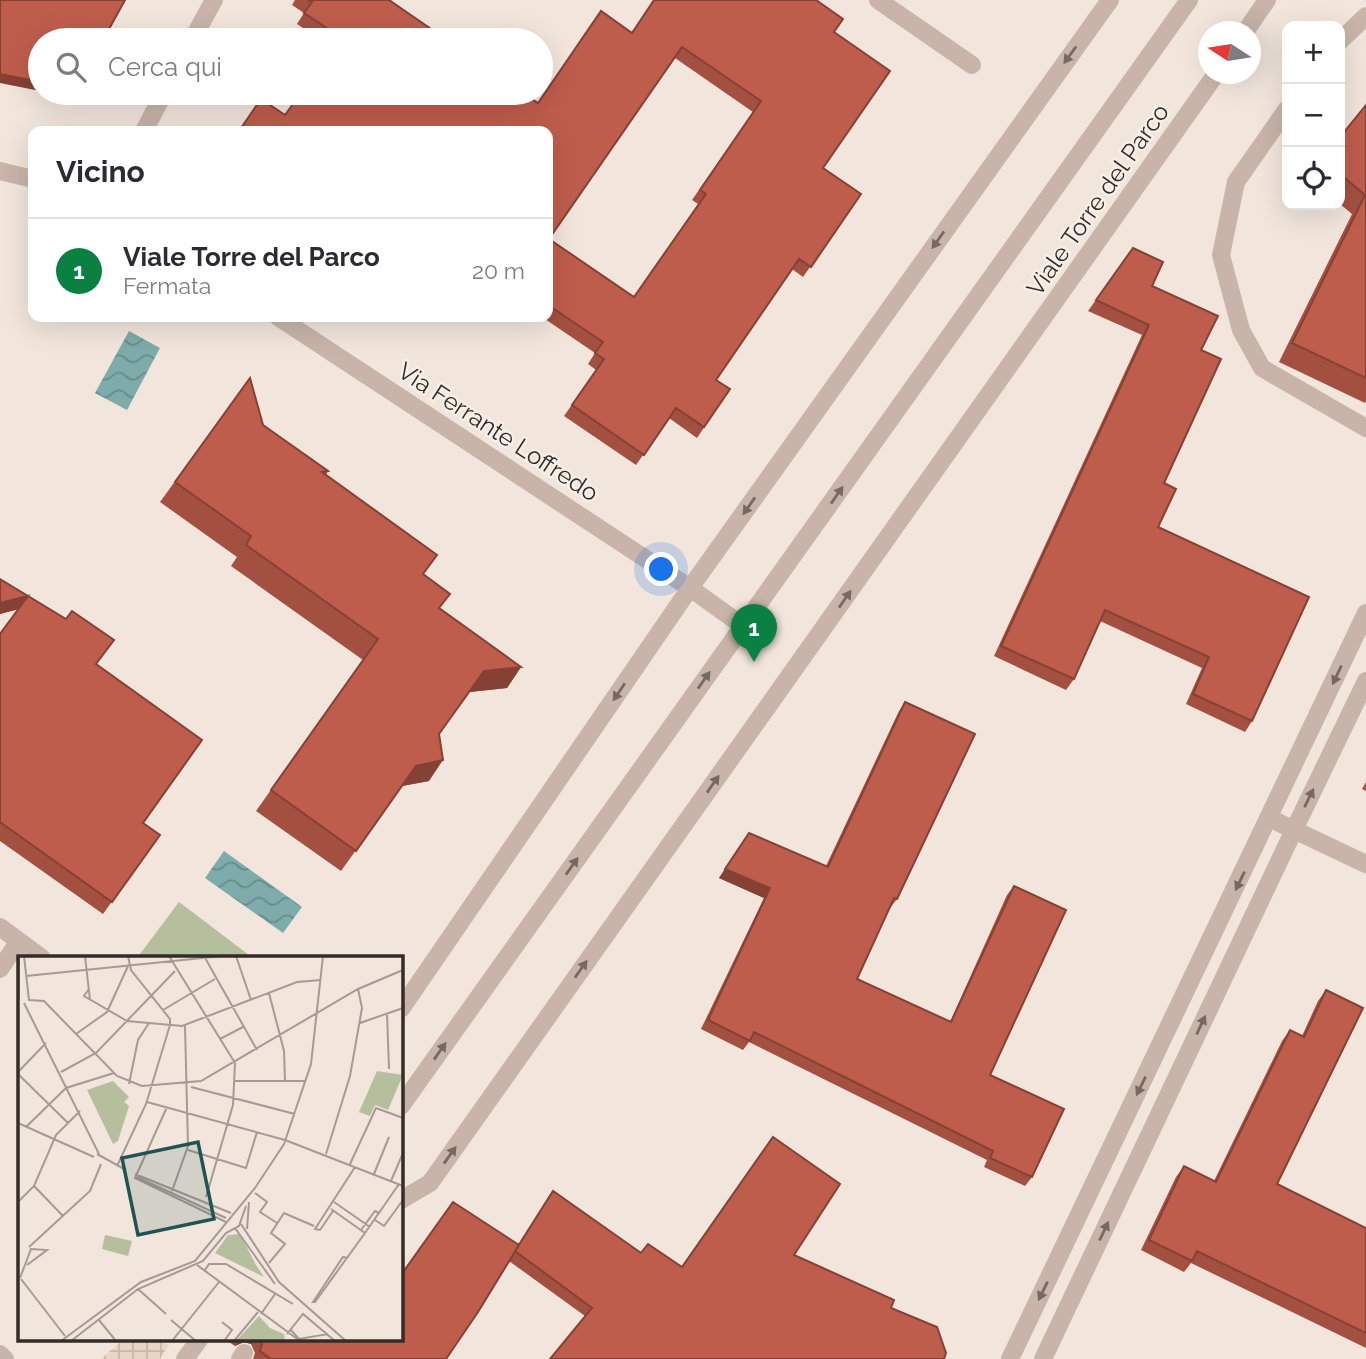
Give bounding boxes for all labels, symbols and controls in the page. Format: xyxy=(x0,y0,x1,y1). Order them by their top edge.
north arrow xyxy=(1198,21,1261,84)
map controls xyxy=(1282,21,1345,210)
button: + xyxy=(1282,21,1345,84)
search box xyxy=(28,28,553,105)
one-way arrow xyxy=(1063,46,1077,64)
icon: search xyxy=(52,48,90,86)
text: Cerca qui xyxy=(108,52,222,82)
button: − xyxy=(1282,84,1345,147)
street label: Viale Torre del Parco xyxy=(1020,98,1175,301)
button: locate xyxy=(1282,147,1345,210)
text: Vicino xyxy=(56,154,145,189)
one-way arrow xyxy=(931,231,945,250)
text: Viale Torre del Parco xyxy=(123,242,380,272)
text: 1 xyxy=(73,257,85,284)
text: 20 m xyxy=(472,257,525,284)
text: Fermata xyxy=(123,272,211,299)
street label: Via Ferrante Loffredo xyxy=(393,356,604,507)
one-way arrow xyxy=(830,486,844,504)
one-way arrow xyxy=(742,497,756,515)
your location xyxy=(644,552,678,586)
one-way arrow xyxy=(838,590,852,608)
pin: 1 xyxy=(731,604,777,662)
one-way arrow xyxy=(1331,665,1343,685)
one-way arrow xyxy=(697,671,711,689)
one-way arrow xyxy=(612,682,625,702)
one-way arrow xyxy=(706,775,720,793)
one-way arrow xyxy=(1304,788,1315,808)
one-way arrow xyxy=(565,857,580,875)
one-way arrow xyxy=(1234,871,1245,891)
inset map xyxy=(18,956,402,1342)
one-way arrow xyxy=(574,960,588,978)
one-way arrow xyxy=(1195,1015,1207,1035)
one-way arrow xyxy=(433,1042,447,1060)
one-way arrow xyxy=(1135,1076,1147,1096)
one-way arrow xyxy=(442,1146,456,1164)
one-way arrow xyxy=(1098,1221,1109,1241)
one-way arrow xyxy=(1037,1281,1049,1301)

